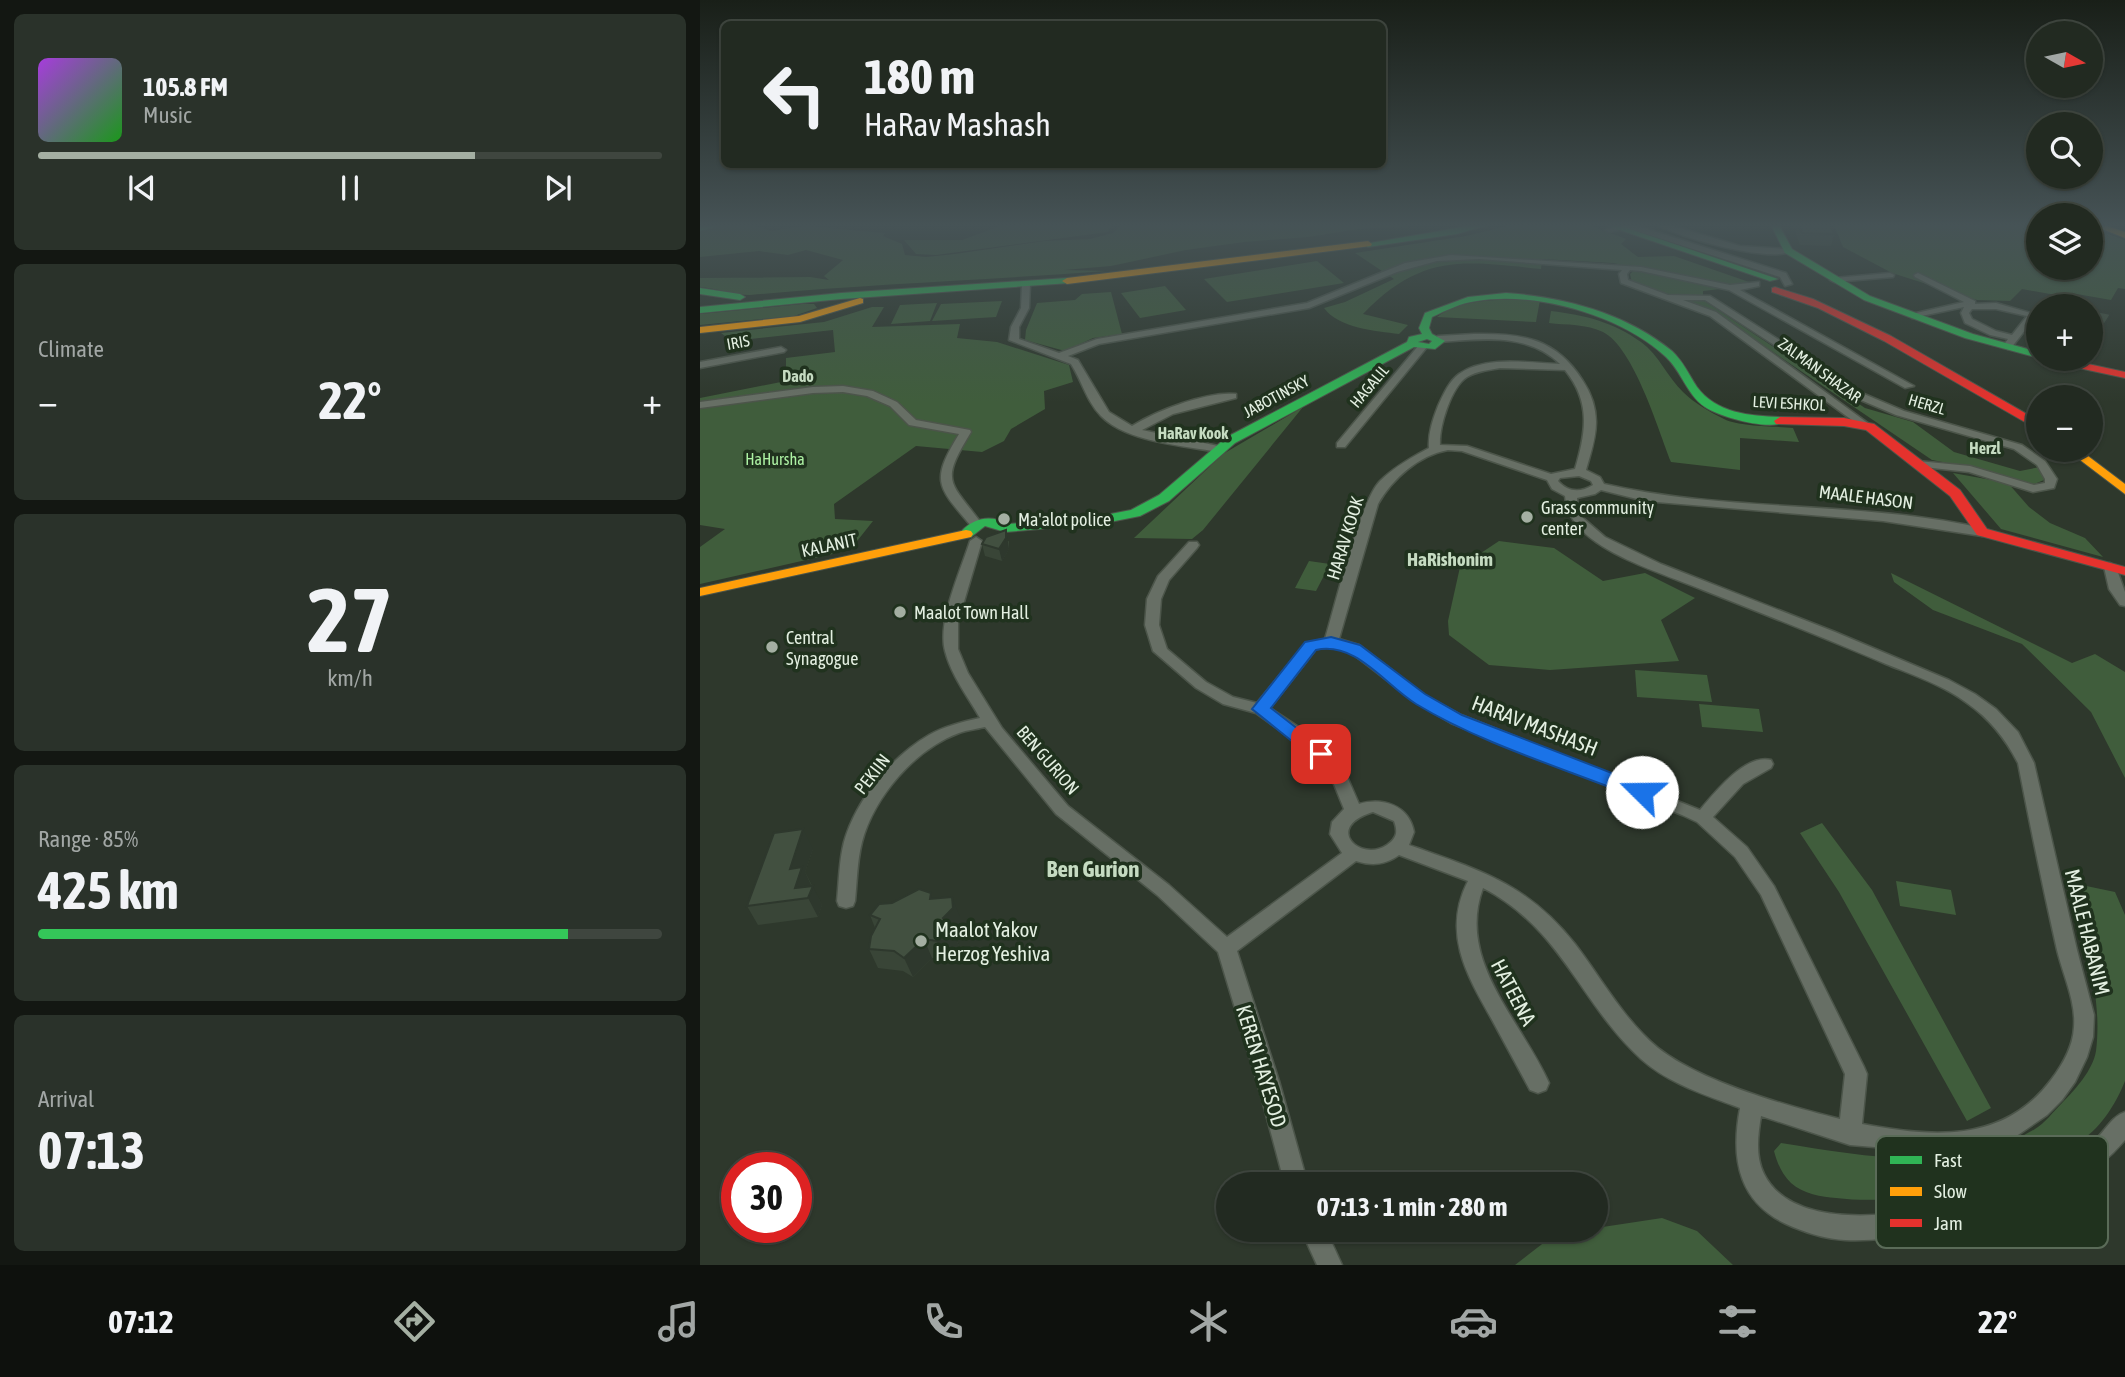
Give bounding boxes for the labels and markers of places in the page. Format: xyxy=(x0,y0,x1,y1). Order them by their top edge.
place label: Grass community center xyxy=(1541,497,1654,539)
place label: Ma'alot police xyxy=(1018,509,1111,530)
marker: Grass community center xyxy=(1519,509,1535,525)
marker: Ma'alot police xyxy=(996,511,1012,527)
place label: Maalot Town Hall xyxy=(914,602,1029,623)
marker: Maalot Town Hall xyxy=(892,604,908,620)
place label: Central Synagogue xyxy=(786,627,858,669)
marker: Central Synagogue xyxy=(764,639,780,655)
pin xyxy=(1291,724,1351,784)
place label: Maalot Yakov Herzog Yeshiva xyxy=(935,917,1050,965)
marker: Maalot Yakov Herzog Yeshiva xyxy=(913,933,929,949)

